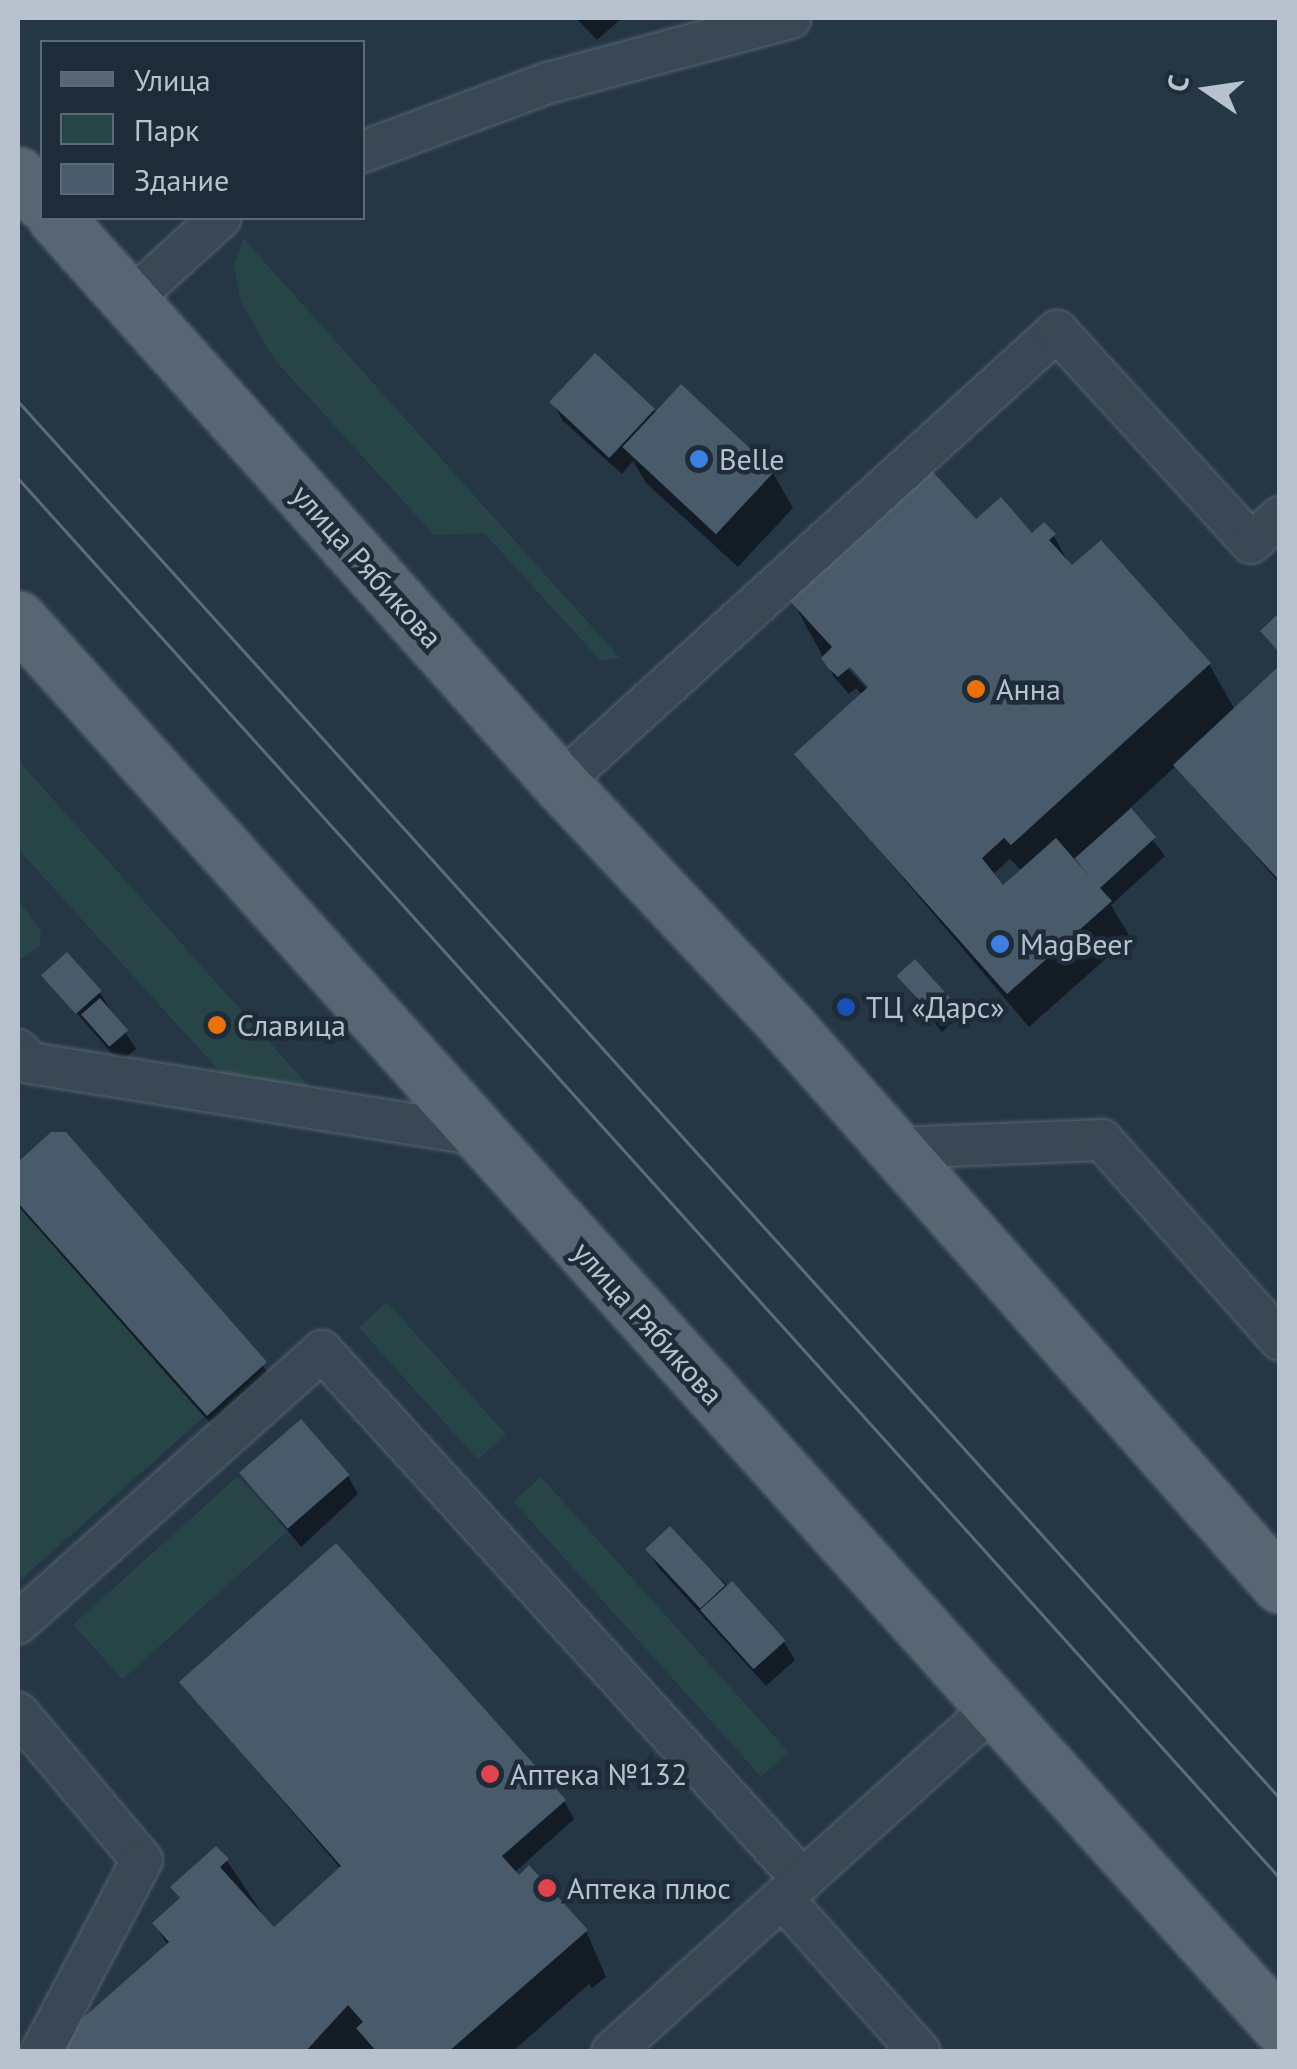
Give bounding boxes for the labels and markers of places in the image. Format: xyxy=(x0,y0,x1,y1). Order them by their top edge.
place label: Belle xyxy=(719,441,785,477)
marker: Belle xyxy=(688,448,710,470)
place label: Анна xyxy=(996,671,1061,707)
marker: Анна xyxy=(965,678,987,700)
place label: MagBeer xyxy=(1020,926,1133,962)
marker: MagBeer xyxy=(989,933,1011,955)
place label: ТЦ «Дарс» xyxy=(866,989,1005,1025)
marker: ТЦ «Дарс» xyxy=(835,996,857,1018)
place label: Славица xyxy=(237,1007,346,1043)
marker: Славица xyxy=(206,1014,228,1036)
place label: Аптека №132 xyxy=(510,1756,687,1792)
marker: Аптека №132 xyxy=(479,1763,501,1785)
place label: Аптека плюс xyxy=(567,1870,731,1906)
marker: Аптека плюс xyxy=(536,1877,558,1899)

